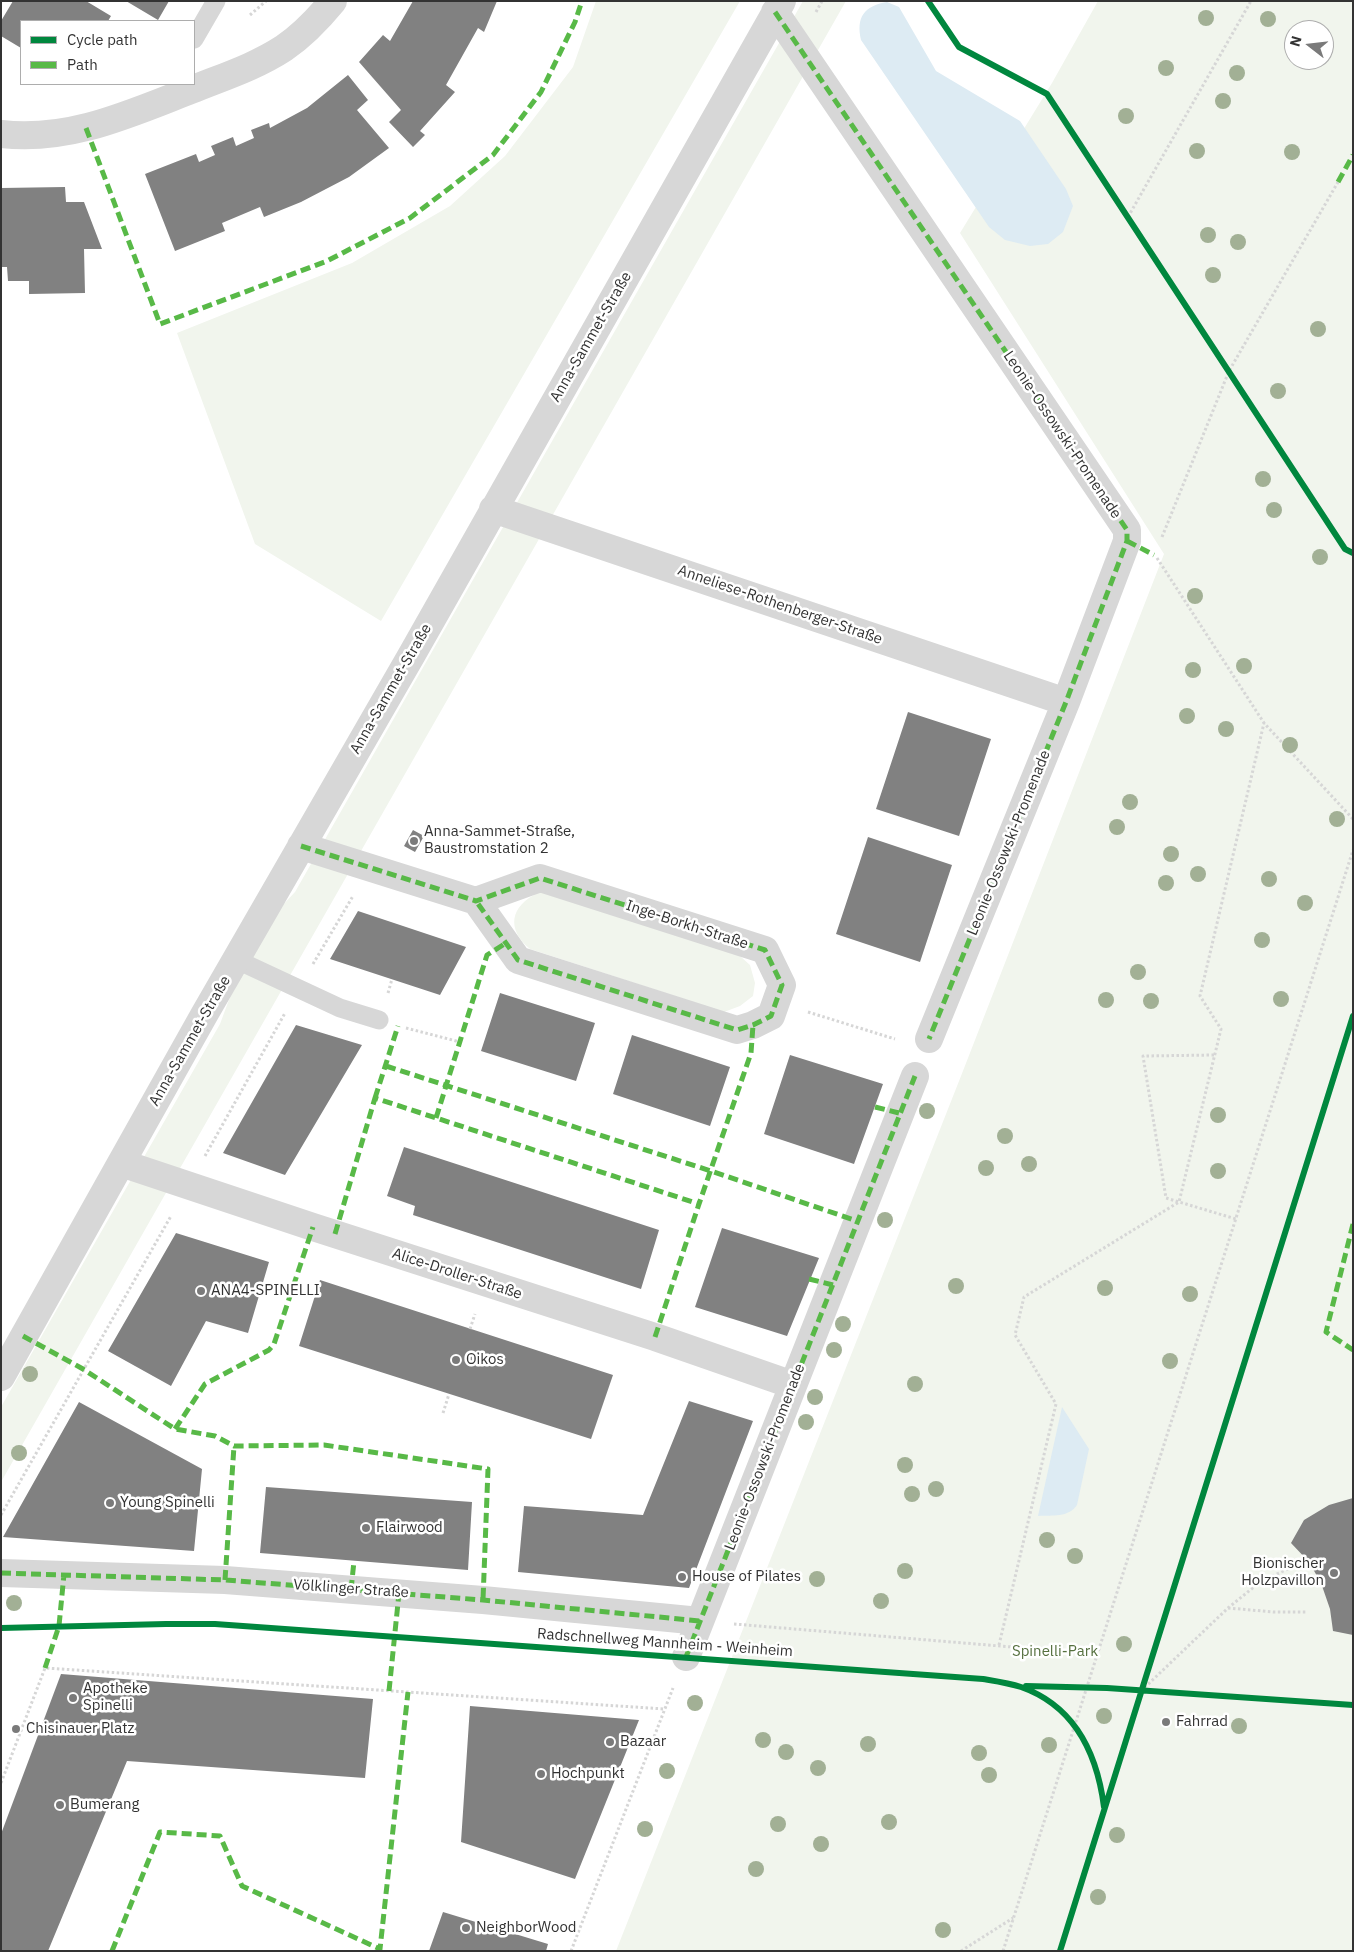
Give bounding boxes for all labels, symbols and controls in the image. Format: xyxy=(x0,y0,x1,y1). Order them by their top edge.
legend xyxy=(20,20,195,85)
north arrow xyxy=(1284,20,1334,70)
text: Cycle path xyxy=(67,30,138,49)
text: N xyxy=(1285,34,1306,49)
text: Path xyxy=(67,55,98,74)
street label: Anna-Sammet-Straße xyxy=(546,269,636,405)
street label: Leonie-Ossowski-Promenade xyxy=(999,348,1125,522)
street label: Anneliese-Rothenberger-Straße xyxy=(675,561,885,649)
street label: Anna-Sammet-Straße xyxy=(346,621,436,757)
street label: Leonie-Ossowski-Promenade xyxy=(964,748,1054,938)
place label: Anna-Sammet-Straße, Baustromstation 2 xyxy=(424,823,575,858)
marker: Anna-Sammet-Straße, Baustromstation 2 xyxy=(408,835,420,847)
street label: Inge-Borkh-Straße xyxy=(623,897,751,953)
street label: Anna-Sammet-Straße xyxy=(145,973,235,1109)
street label: Alice-Droller-Straße xyxy=(390,1244,524,1304)
place label: ANA4-SPINELLI xyxy=(211,1282,320,1300)
marker: ANA4-SPINELLI xyxy=(195,1285,207,1297)
place label: Oikos xyxy=(466,1351,504,1369)
marker: Oikos xyxy=(450,1354,462,1366)
street label: Leonie-Ossowski-Promenade xyxy=(721,1361,809,1553)
place label: Young Spinelli xyxy=(120,1494,215,1512)
marker: Young Spinelli xyxy=(104,1497,116,1509)
place label: Flairwood xyxy=(376,1519,443,1537)
marker: Flairwood xyxy=(360,1522,372,1534)
place label: Bionischer Holzpavillon xyxy=(1241,1555,1324,1590)
marker: Bionischer Holzpavillon xyxy=(1328,1567,1340,1579)
place label: House of Pilates xyxy=(692,1568,801,1586)
marker: House of Pilates xyxy=(676,1571,688,1583)
street label: Völklinger Straße xyxy=(293,1576,409,1602)
street label: Radschnellweg Mannheim - Weinheim xyxy=(536,1625,794,1661)
park label: Spinelli-Park xyxy=(1012,1643,1098,1661)
place label: Apotheke Spinelli xyxy=(83,1680,148,1715)
marker: Apotheke Spinelli xyxy=(67,1692,79,1704)
place label: Fahrrad xyxy=(1176,1713,1228,1731)
marker: Fahrrad xyxy=(1160,1716,1172,1728)
place label: Chisinauer Platz xyxy=(26,1720,134,1738)
marker: Chisinauer Platz xyxy=(10,1723,22,1735)
place label: Bazaar xyxy=(620,1733,666,1751)
marker: Bazaar xyxy=(604,1736,616,1748)
place label: Hochpunkt xyxy=(551,1765,625,1783)
marker: Hochpunkt xyxy=(535,1768,547,1780)
place label: Bumerang xyxy=(70,1796,140,1814)
marker: Bumerang xyxy=(54,1799,66,1811)
place label: NeighborWood xyxy=(476,1919,576,1937)
marker: NeighborWood xyxy=(460,1922,472,1934)

